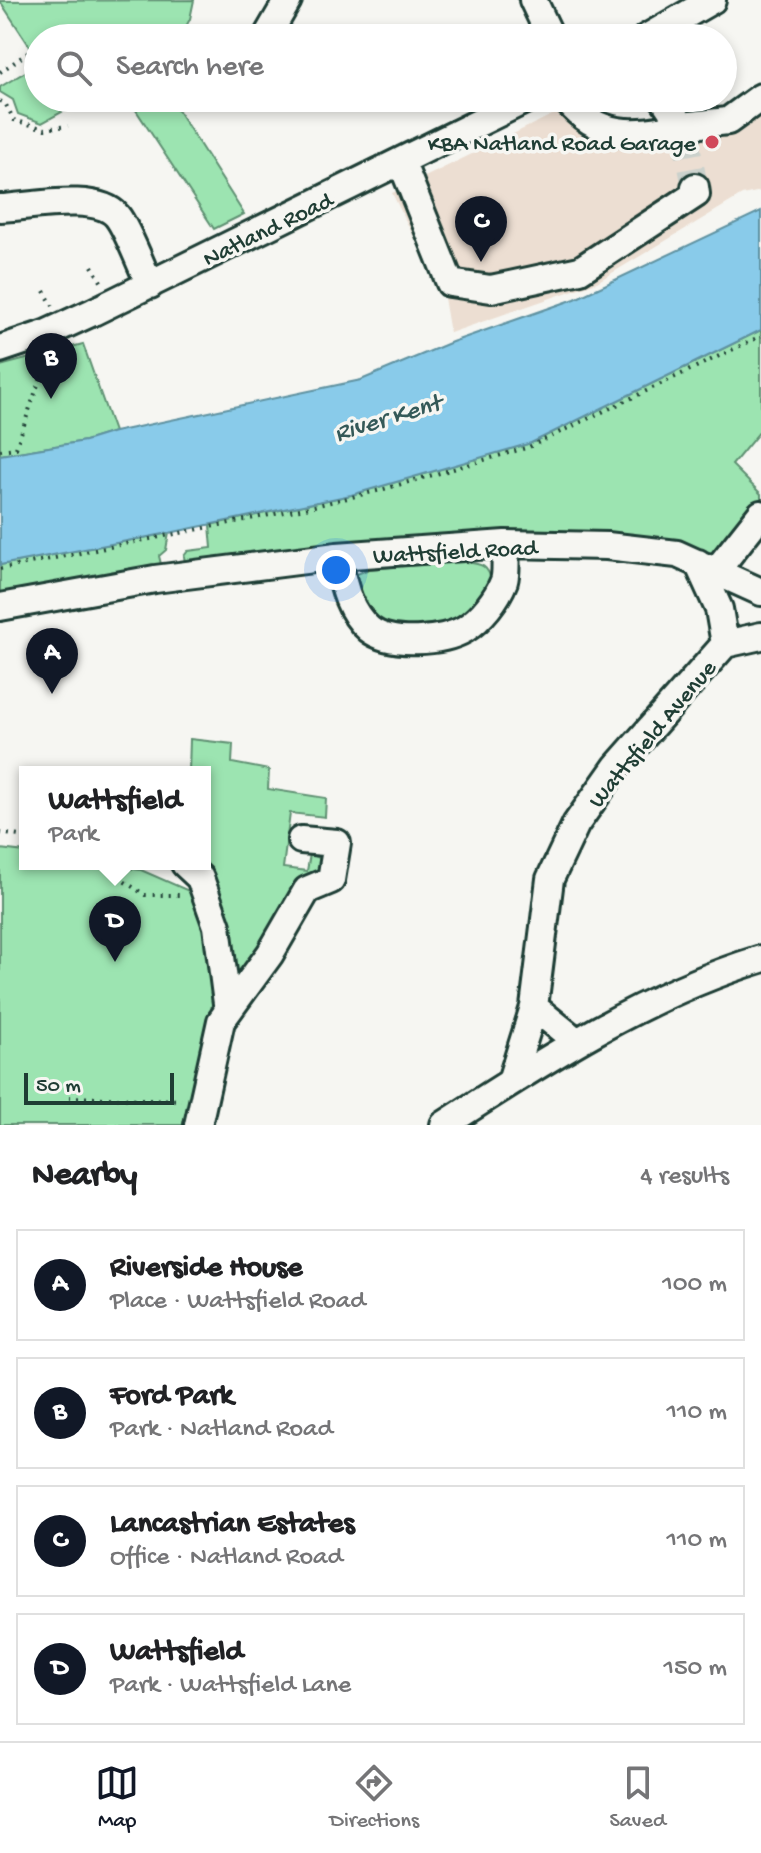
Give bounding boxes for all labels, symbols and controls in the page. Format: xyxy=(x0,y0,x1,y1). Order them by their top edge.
search box xyxy=(24,24,737,112)
icon: search xyxy=(52,46,96,90)
text: Search here xyxy=(116,51,264,86)
place label: KBA Natland Road Garage xyxy=(428,131,697,160)
marker: KBA Natland Road Garage xyxy=(703,133,721,151)
street label: Natland Road xyxy=(199,186,340,275)
pin: C xyxy=(455,196,507,262)
pin: B xyxy=(25,333,77,399)
water label: River Kent xyxy=(331,388,450,451)
street label: Wattsfield Road xyxy=(372,535,540,572)
your location xyxy=(316,550,356,590)
pin: A xyxy=(26,628,78,694)
street label: Wattsfield Avenue xyxy=(583,655,724,815)
popup xyxy=(19,766,211,870)
text: Wattsfield xyxy=(48,785,182,820)
text: Park xyxy=(48,820,98,851)
pin: D xyxy=(89,896,141,962)
scale bar xyxy=(24,1069,174,1105)
text: 50 m xyxy=(36,1074,81,1100)
text: Nearby xyxy=(32,1157,137,1197)
text: 4 results xyxy=(640,1162,729,1193)
text: Riverside House xyxy=(110,1252,303,1287)
text: A xyxy=(52,1270,68,1301)
text: 100 m xyxy=(662,1270,727,1301)
text: Place · Wattsfield Road xyxy=(110,1287,366,1318)
text: Ford Park xyxy=(110,1380,233,1415)
text: B xyxy=(53,1398,67,1429)
text: 110 m xyxy=(667,1398,727,1429)
text: Park · Natland Road xyxy=(110,1415,333,1446)
text: Lancastrian Estates xyxy=(110,1508,355,1543)
text: C xyxy=(53,1526,67,1557)
text: 110 m xyxy=(667,1526,727,1557)
text: Office · Natland Road xyxy=(110,1543,343,1574)
text: Wattsfield xyxy=(110,1636,243,1671)
text: D xyxy=(52,1654,68,1685)
text: 150 m xyxy=(663,1654,727,1685)
text: Park · Wattsfield Lane xyxy=(110,1671,351,1702)
tab: Map xyxy=(95,1761,139,1835)
tab: Directions xyxy=(330,1761,419,1835)
tab: Saved xyxy=(609,1761,666,1835)

